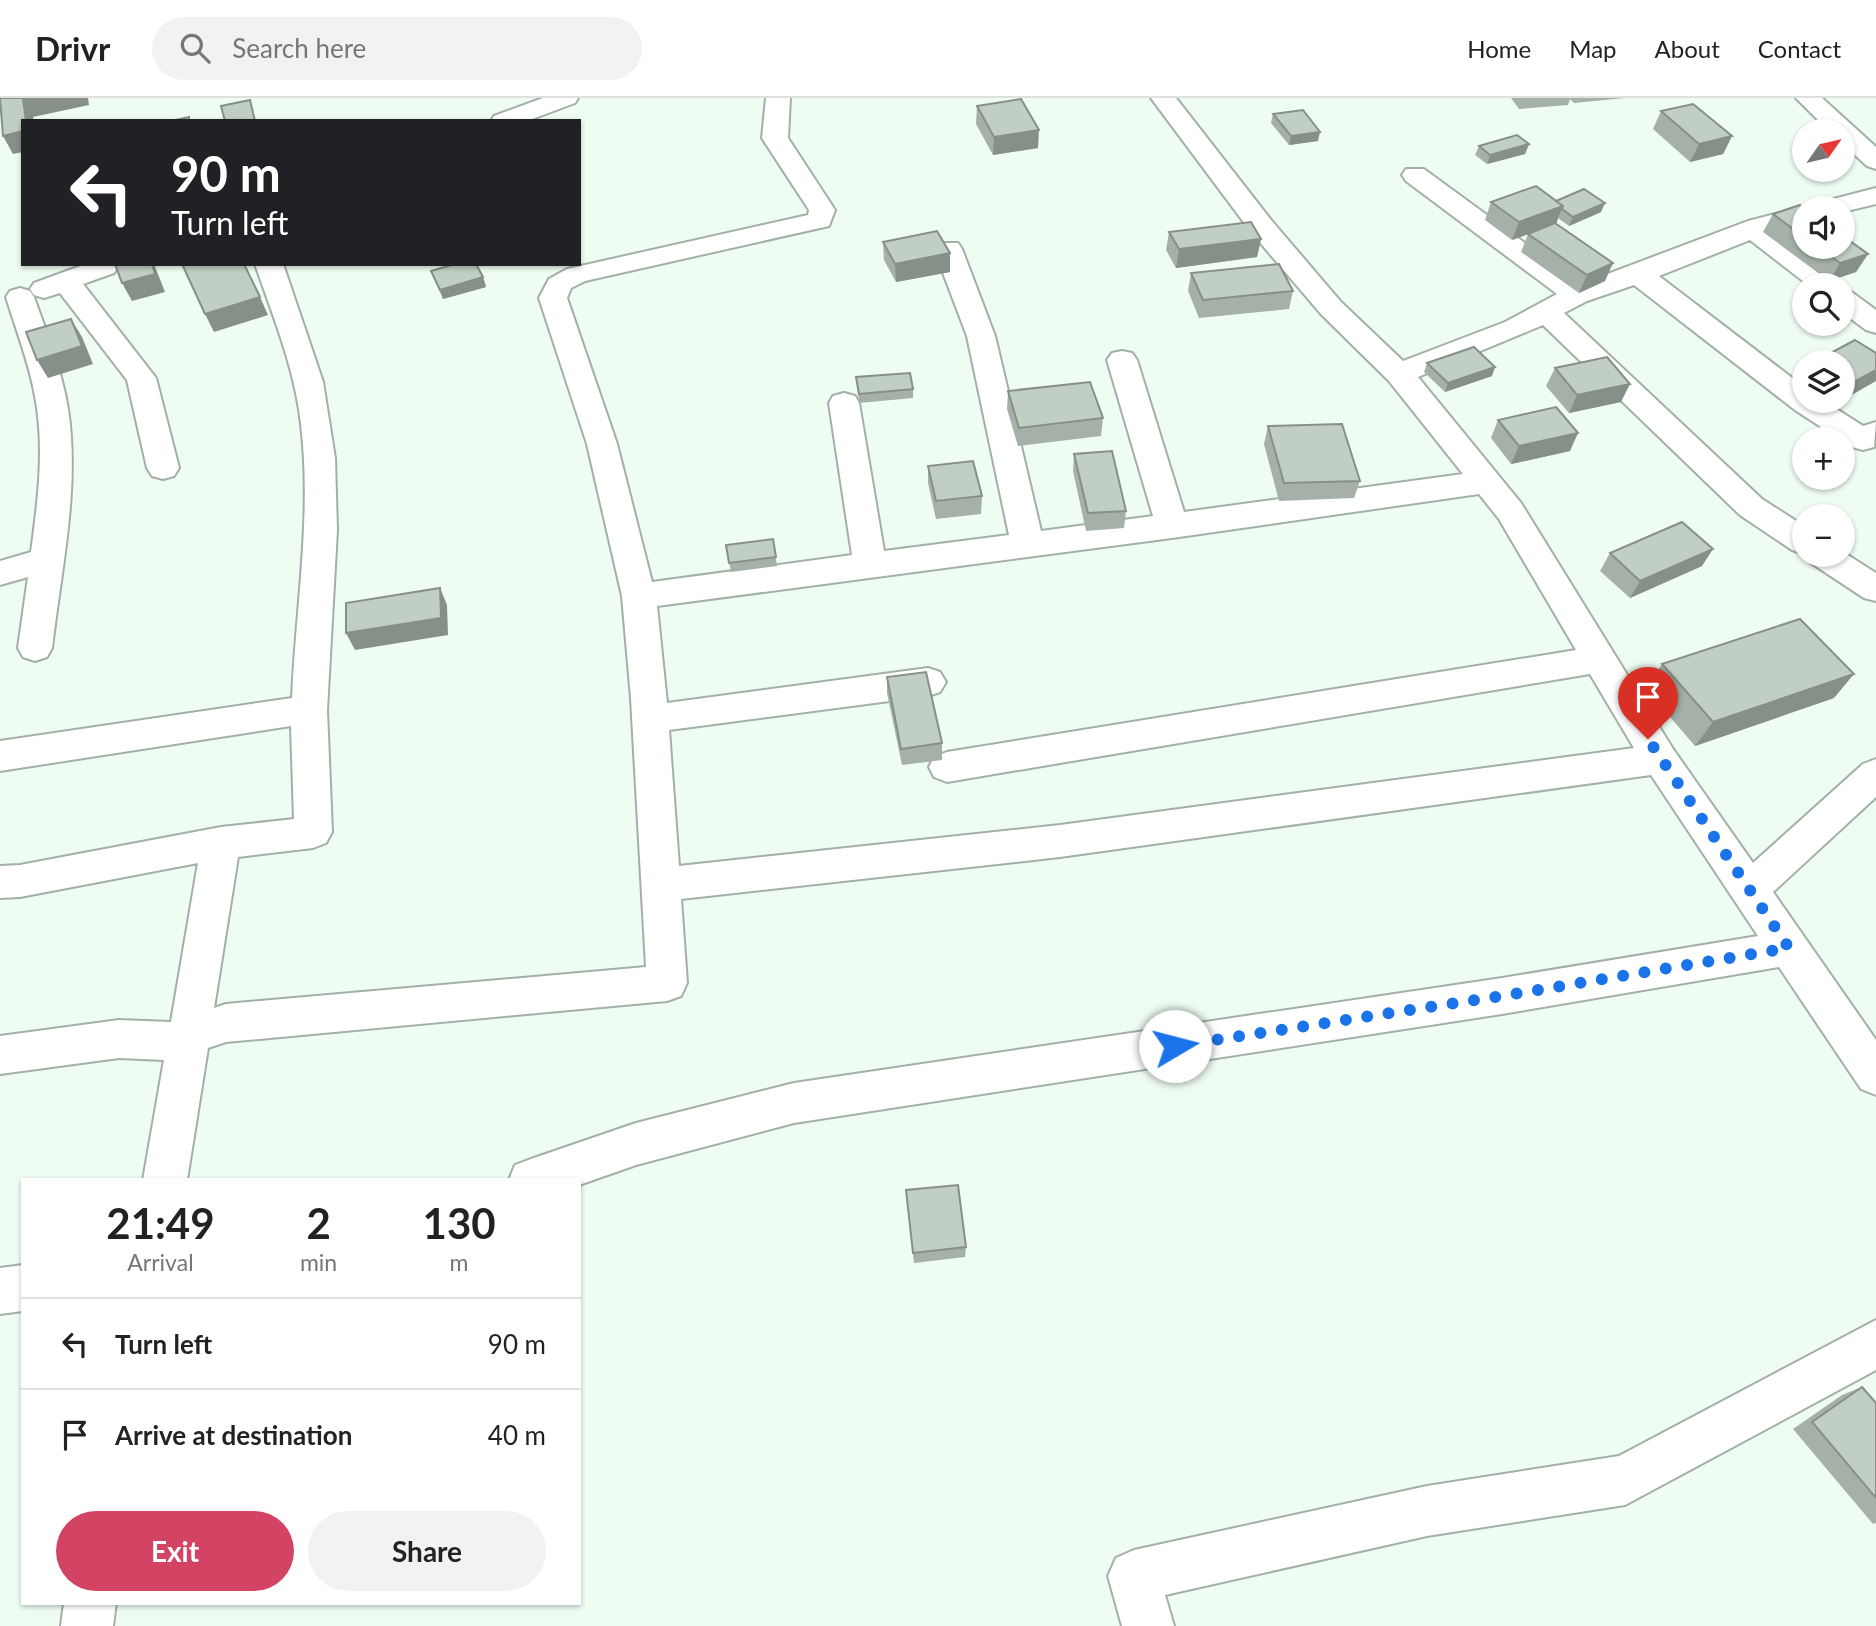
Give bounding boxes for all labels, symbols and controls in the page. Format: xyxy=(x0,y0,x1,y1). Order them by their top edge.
search box xyxy=(152,17,642,80)
text: Drivr xyxy=(35,28,110,68)
icon: search xyxy=(176,29,214,67)
text: Search here xyxy=(232,32,366,64)
text: Home xyxy=(1467,34,1531,63)
text: Map xyxy=(1569,34,1617,63)
text: About xyxy=(1655,34,1720,63)
text: Contact xyxy=(1758,34,1841,63)
north arrow xyxy=(1792,119,1855,182)
map controls xyxy=(1792,119,1855,567)
text: 90 m xyxy=(171,144,281,202)
icon: left xyxy=(56,147,147,238)
button: sound xyxy=(1792,196,1855,259)
text: Turn left xyxy=(171,203,288,242)
button: search xyxy=(1792,273,1855,336)
button: layers xyxy=(1792,350,1855,413)
button: + xyxy=(1792,427,1855,490)
button: − xyxy=(1792,504,1855,567)
pin xyxy=(1618,667,1678,739)
icon: arrive xyxy=(1629,678,1667,716)
position arrow xyxy=(1138,1009,1212,1083)
text: 21:49 xyxy=(106,1198,215,1248)
text: 2 xyxy=(306,1198,331,1248)
text: 130 xyxy=(423,1198,496,1248)
text: Arrival xyxy=(127,1248,194,1276)
text: min xyxy=(300,1248,337,1276)
text: m xyxy=(450,1248,469,1276)
icon: left xyxy=(56,1325,94,1363)
text: Turn left xyxy=(115,1328,212,1360)
text: 90 m xyxy=(488,1328,546,1360)
icon: arrive xyxy=(56,1416,94,1454)
text: Arrive at destination xyxy=(115,1419,352,1451)
text: 40 m xyxy=(488,1419,546,1451)
button: Exit xyxy=(56,1511,294,1591)
button: Share xyxy=(308,1511,546,1591)

